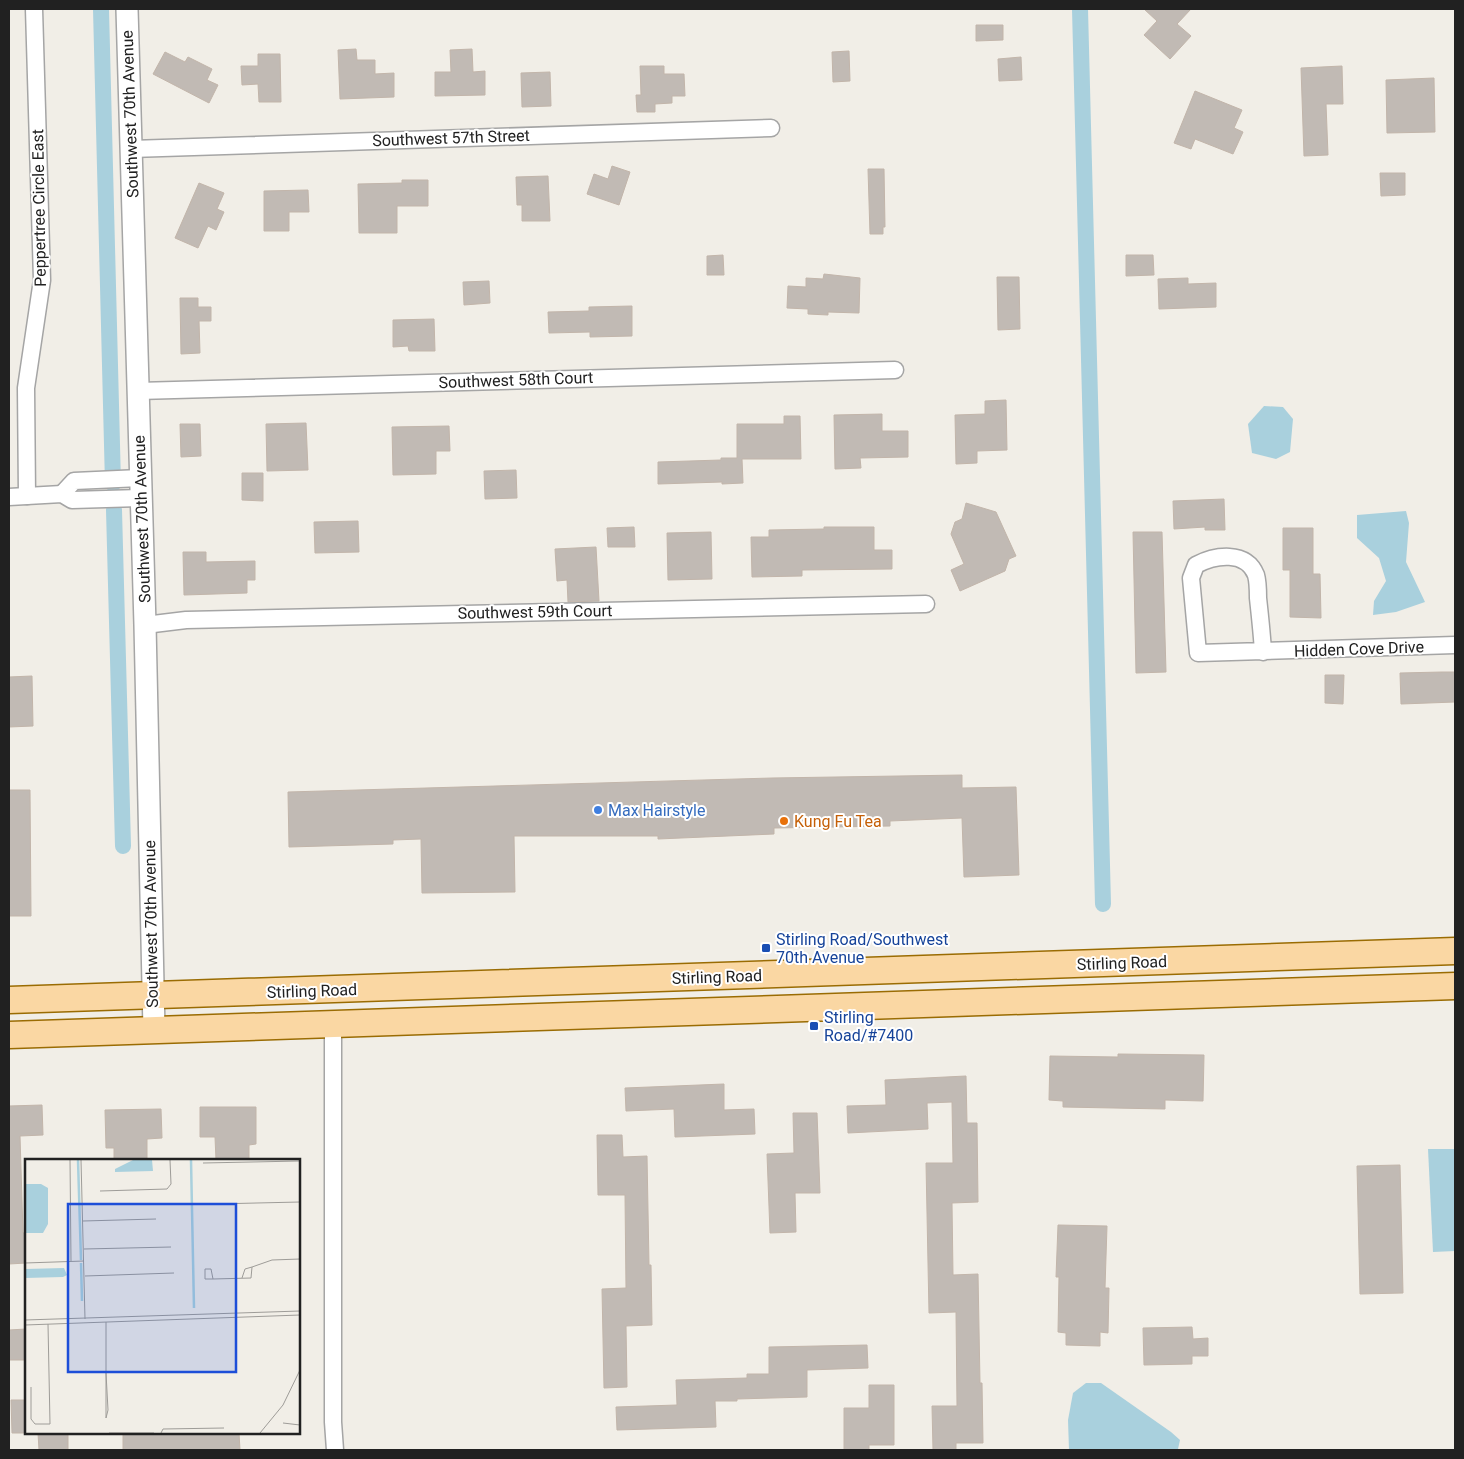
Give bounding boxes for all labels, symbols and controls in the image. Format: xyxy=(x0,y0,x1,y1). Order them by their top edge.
street label: Southwest 70th Avenue xyxy=(118,30,142,198)
street label: Southwest 57th Street xyxy=(372,126,530,150)
street label: Peppertree Circle East xyxy=(28,129,50,287)
street label: Southwest 58th Court xyxy=(438,368,594,392)
street label: Southwest 70th Avenue xyxy=(130,435,154,603)
street label: Southwest 59th Court xyxy=(457,601,613,623)
street label: Hidden Cove Drive xyxy=(1294,637,1424,661)
place label: Max Hairstyle xyxy=(608,801,705,820)
marker: Max Hairstyle xyxy=(592,804,604,816)
place label: Kung Fu Tea xyxy=(794,812,882,831)
marker: Kung Fu Tea xyxy=(778,815,790,827)
street label: Southwest 70th Avenue xyxy=(140,840,162,1008)
place label: Stirling Road/Southwest 70th Avenue xyxy=(776,930,948,967)
marker: Stirling Road/Southwest 70th Avenue xyxy=(760,942,772,954)
street label: Stirling Road xyxy=(1077,952,1167,974)
street label: Stirling Road xyxy=(672,966,762,988)
street label: Stirling Road xyxy=(267,980,357,1002)
place label: Stirling Road/#7400 xyxy=(824,1008,913,1045)
marker: Stirling Road/#7400 xyxy=(808,1020,820,1032)
inset map xyxy=(25,1159,300,1434)

